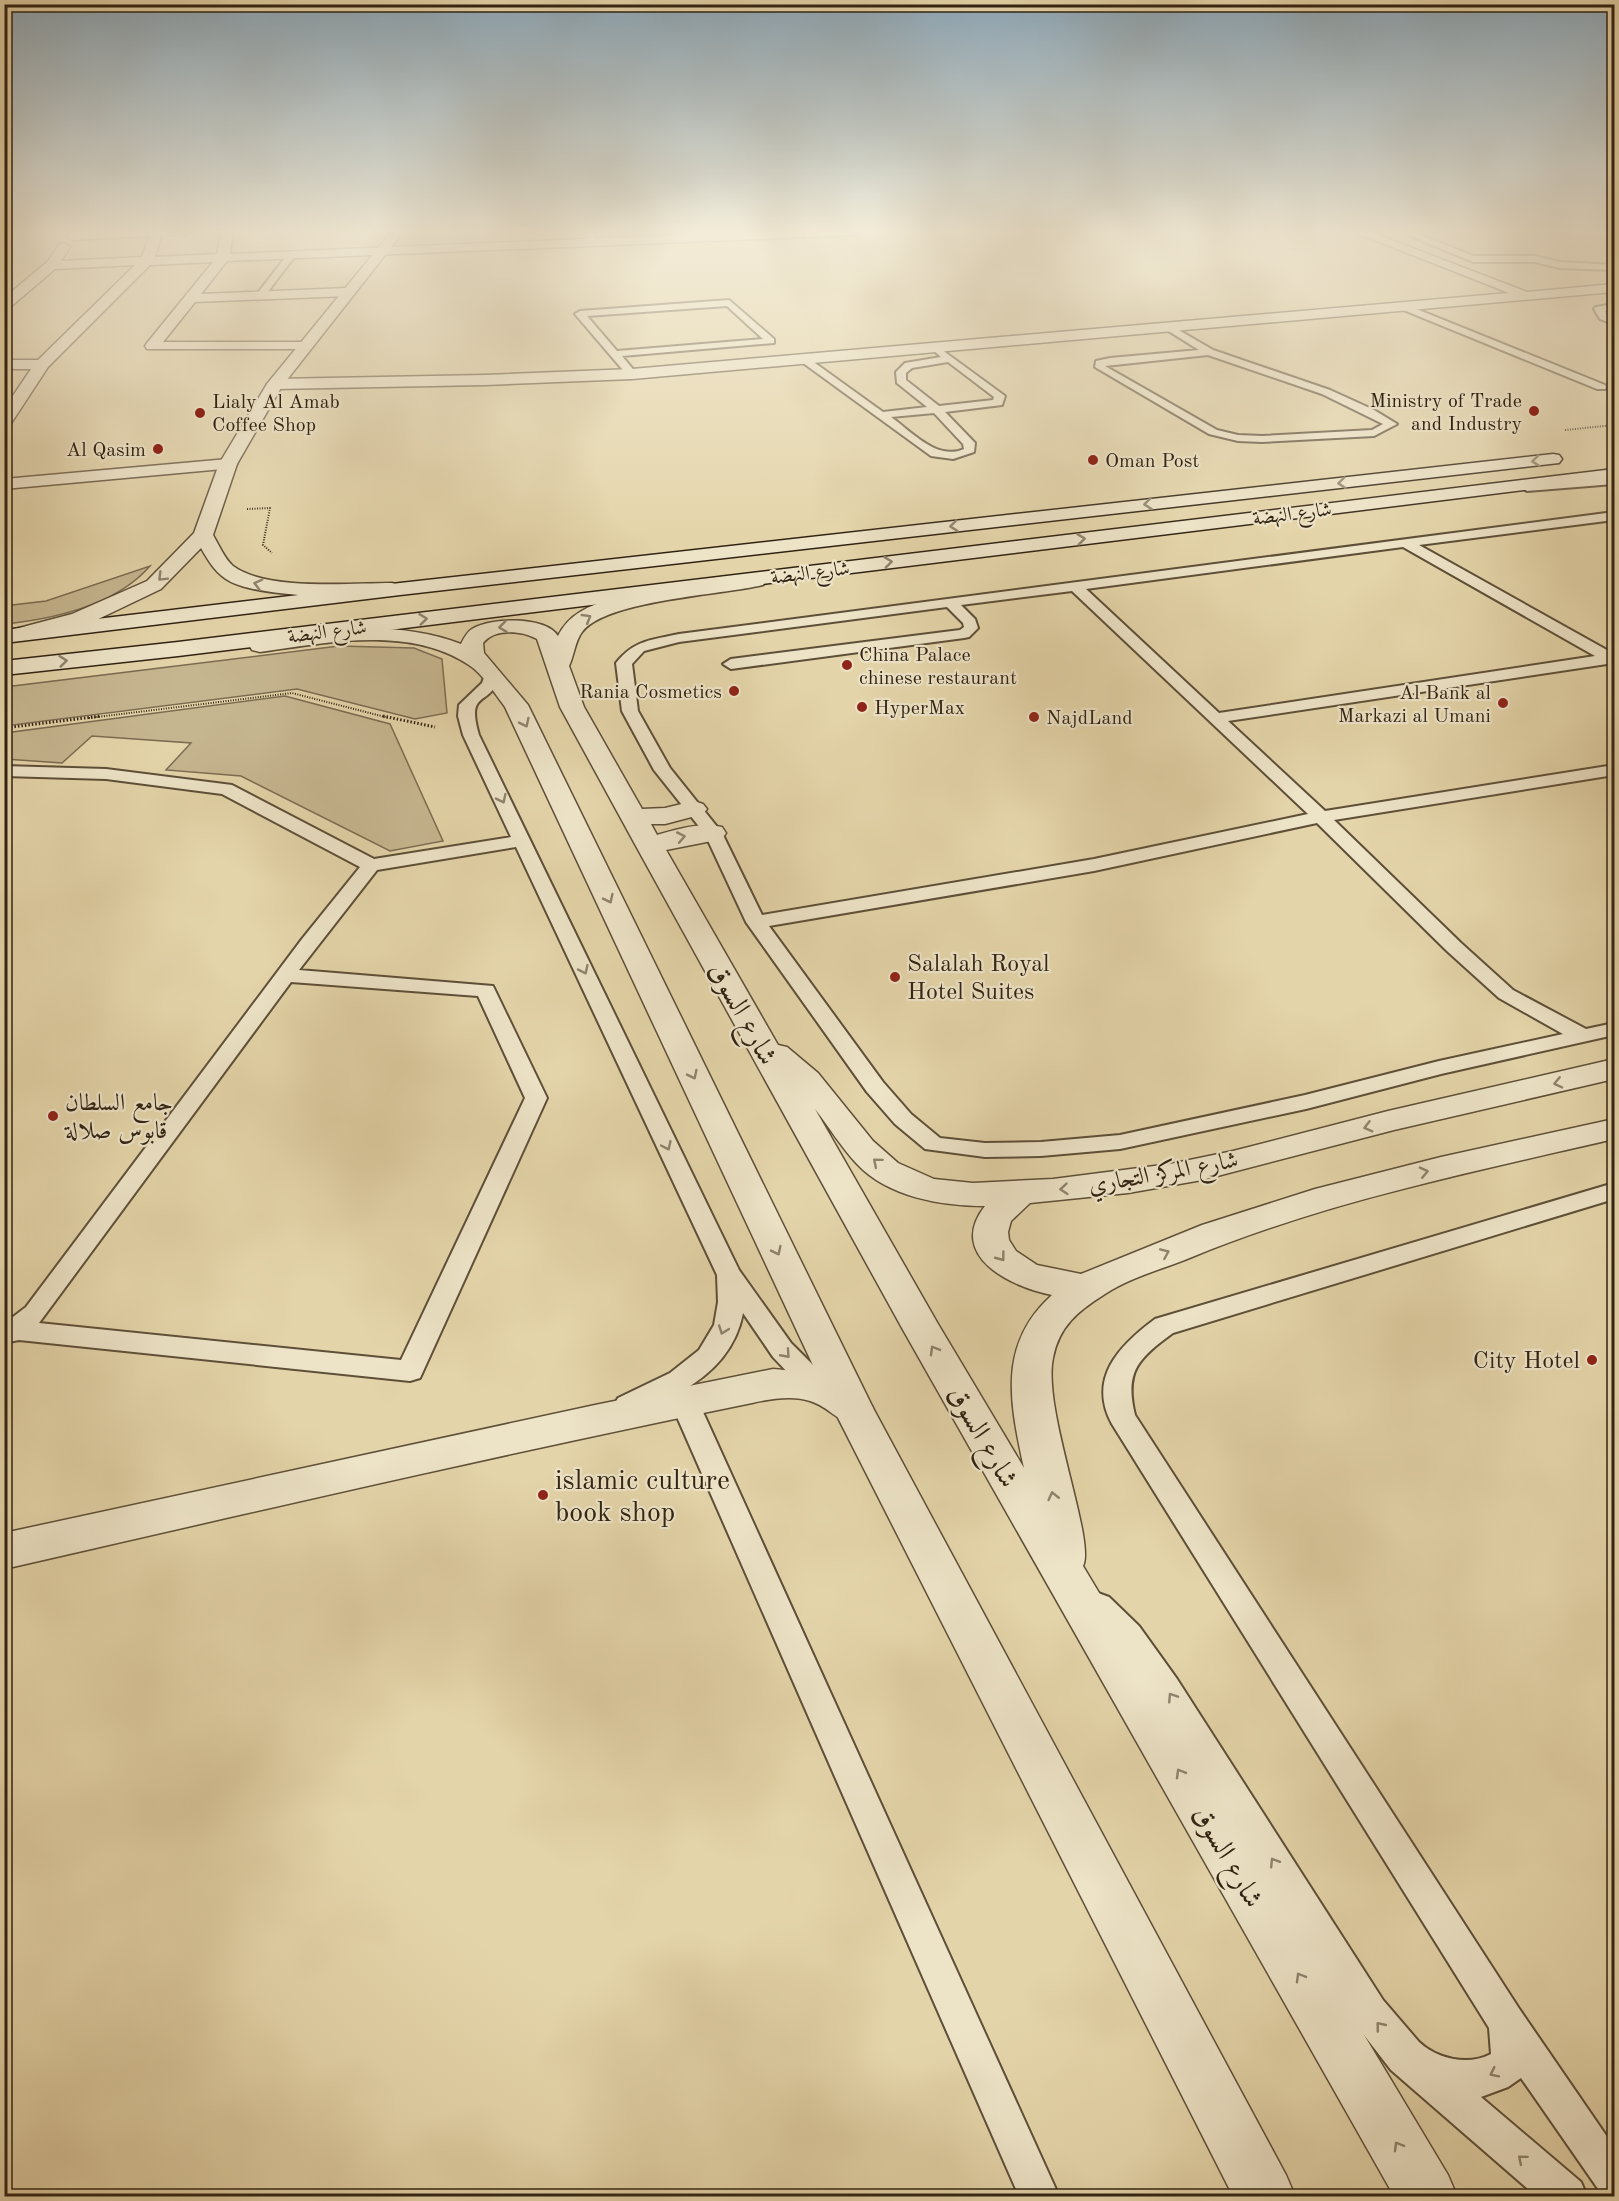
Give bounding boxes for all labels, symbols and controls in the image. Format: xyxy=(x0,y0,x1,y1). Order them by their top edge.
place label: Ministry of Trade and Industry xyxy=(1369,392,1522,435)
place label: Lialy Al Amab Coffee Shop xyxy=(212,393,340,436)
marker: Ministry of Trade and Industry xyxy=(1527,404,1541,418)
marker: Lialy Al Amab Coffee Shop xyxy=(193,406,207,420)
place label: Al Qasim xyxy=(66,441,146,461)
marker: Al Qasim xyxy=(151,442,165,456)
place label: Oman Post xyxy=(1105,452,1199,472)
marker: Oman Post xyxy=(1086,453,1100,467)
one-way arrow xyxy=(1531,454,1540,467)
one-way arrow xyxy=(1337,476,1346,488)
one-way arrow xyxy=(1143,498,1153,510)
street label: شارع النهضة xyxy=(1252,500,1334,536)
one-way arrow xyxy=(950,519,959,532)
one-way arrow xyxy=(1077,533,1086,546)
one-way arrow xyxy=(883,556,892,569)
street label: شارع النهضة xyxy=(770,559,852,595)
one-way arrow xyxy=(158,569,169,580)
one-way arrow xyxy=(253,578,263,591)
one-way arrow xyxy=(419,613,428,626)
one-way arrow xyxy=(581,614,592,625)
street label: شارع النهضة xyxy=(287,618,369,654)
one-way arrow xyxy=(499,621,508,633)
place label: China Palace chinese restaurant xyxy=(859,646,1017,689)
one-way arrow xyxy=(58,656,67,668)
marker: China Palace chinese restaurant xyxy=(840,658,854,672)
place label: Rania Cosmetics xyxy=(579,683,722,703)
marker: Rania Cosmetics xyxy=(727,684,741,698)
place label: Al Bank al Markazi al Umani xyxy=(1338,684,1491,727)
marker: Al Bank al Markazi al Umani xyxy=(1496,696,1510,710)
place label: HyperMax xyxy=(874,699,965,719)
marker: HyperMax xyxy=(855,700,869,714)
place label: NajdLand xyxy=(1046,709,1133,729)
marker: NajdLand xyxy=(1027,710,1041,724)
one-way arrow xyxy=(517,716,529,727)
one-way arrow xyxy=(494,792,506,803)
one-way arrow xyxy=(675,831,685,844)
one-way arrow xyxy=(601,892,613,903)
place label: Salalah Royal Hotel Suites xyxy=(907,953,1050,1005)
street label: شارع السوق xyxy=(696,959,781,1074)
one-way arrow xyxy=(576,963,588,974)
marker: Salalah Royal Hotel Suites xyxy=(888,970,902,984)
one-way arrow xyxy=(686,1068,697,1079)
one-way arrow xyxy=(1553,1075,1563,1088)
place label: جامع السلطان قابوس صلالة xyxy=(64,1092,173,1145)
marker: جامع السلطان قابوس صلالة xyxy=(46,1109,60,1123)
one-way arrow xyxy=(1363,1119,1373,1132)
one-way arrow xyxy=(660,1139,672,1150)
street label: شارع المركز التجاري xyxy=(1086,1146,1241,1205)
one-way arrow xyxy=(873,1158,884,1169)
one-way arrow xyxy=(1419,1166,1429,1179)
one-way arrow xyxy=(1059,1182,1068,1195)
one-way arrow xyxy=(770,1244,782,1255)
one-way arrow xyxy=(1159,1248,1170,1260)
one-way arrow xyxy=(994,1250,1005,1261)
one-way arrow xyxy=(718,1324,731,1335)
one-way arrow xyxy=(930,1346,941,1356)
one-way arrow xyxy=(779,1347,790,1358)
place label: City Hotel xyxy=(1473,1350,1580,1374)
marker: City Hotel xyxy=(1585,1353,1599,1367)
street label: شارع السوق xyxy=(935,1382,1022,1497)
place label: islamic culture book shop xyxy=(555,1468,730,1528)
marker: islamic culture book shop xyxy=(536,1488,550,1502)
one-way arrow xyxy=(1047,1492,1060,1502)
one-way arrow xyxy=(1167,1693,1179,1703)
one-way arrow xyxy=(1176,1769,1187,1779)
street label: شارع السوق xyxy=(1180,1802,1267,1917)
one-way arrow xyxy=(1270,1858,1282,1868)
one-way arrow xyxy=(1295,1973,1307,1983)
one-way arrow xyxy=(1377,2022,1388,2033)
one-way arrow xyxy=(1489,2066,1500,2078)
one-way arrow xyxy=(1394,2142,1405,2152)
one-way arrow xyxy=(1518,2156,1529,2167)

